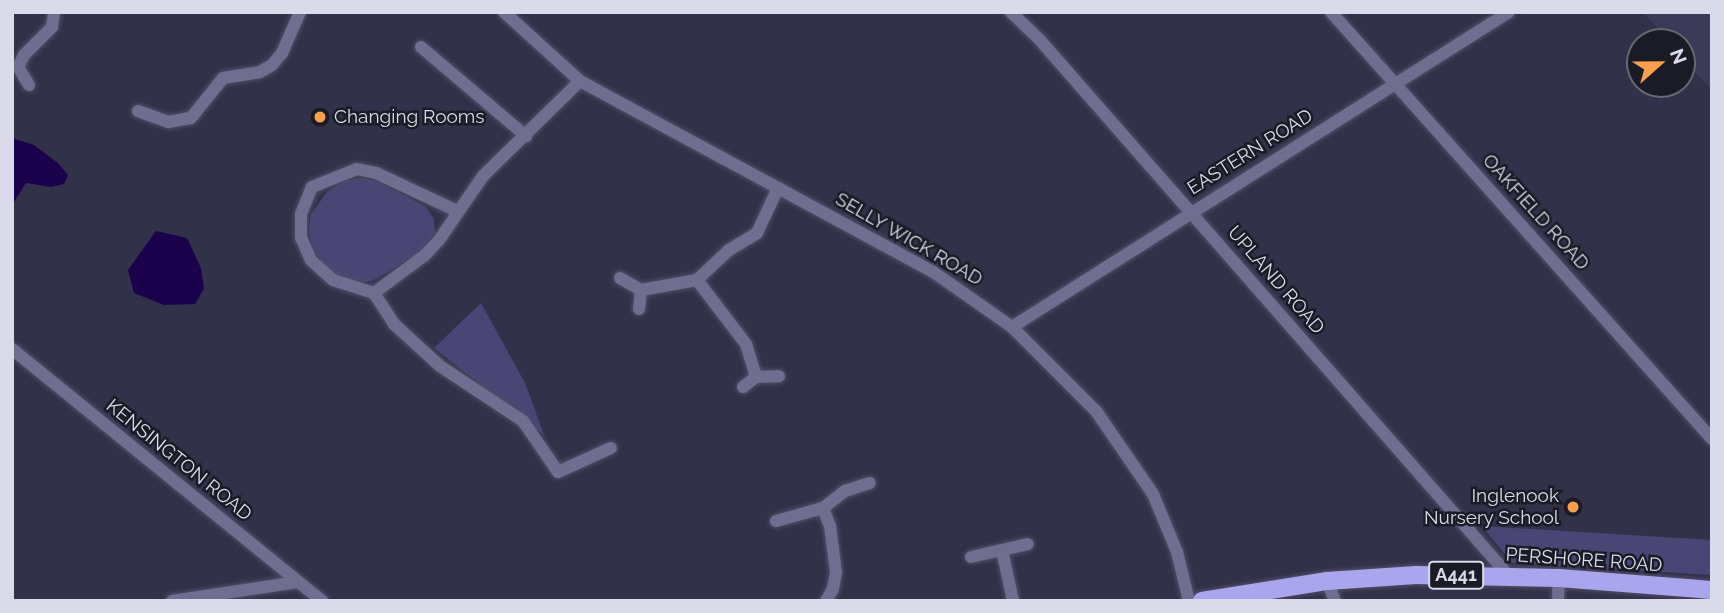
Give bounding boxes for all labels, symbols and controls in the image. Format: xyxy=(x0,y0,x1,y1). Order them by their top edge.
north arrow xyxy=(1626,28,1696,98)
text: N xyxy=(1666,45,1692,67)
street label: EASTERN ROAD xyxy=(1183,104,1317,200)
place label: Changing Rooms xyxy=(334,106,484,128)
marker: Changing Rooms xyxy=(312,109,328,125)
street label: OAKFIELD ROAD xyxy=(1478,149,1594,275)
street label: SELLY WICK ROAD xyxy=(831,187,987,291)
street label: UPLAND ROAD xyxy=(1223,221,1329,339)
street label: KENSINGTON ROAD xyxy=(102,394,256,526)
place label: Inglenook Nursery School xyxy=(1423,485,1559,529)
marker: Inglenook Nursery School xyxy=(1565,499,1581,515)
street label: PERSHORE ROAD xyxy=(1505,543,1663,577)
road number: A441 xyxy=(1428,560,1484,590)

